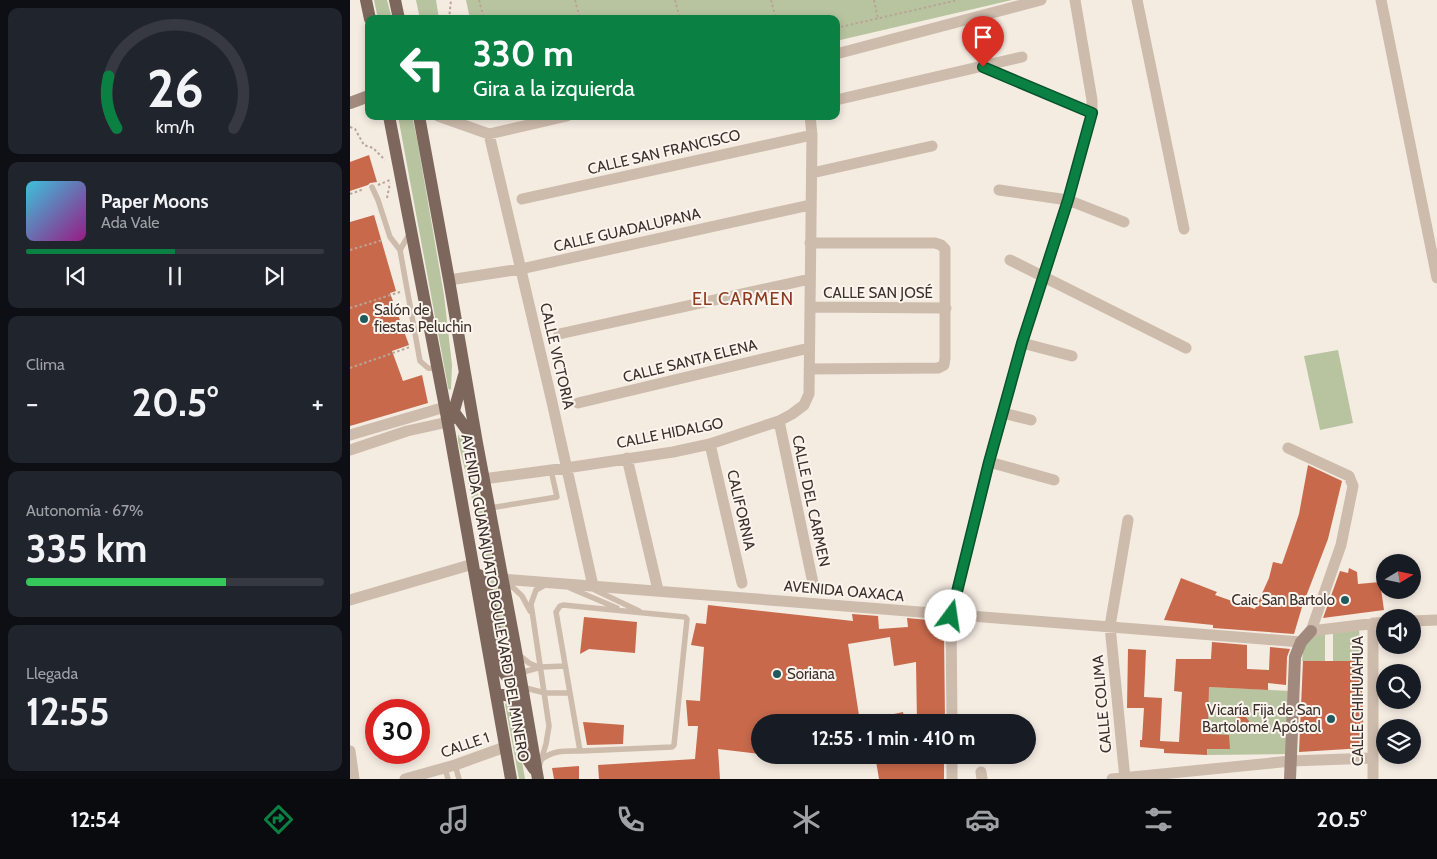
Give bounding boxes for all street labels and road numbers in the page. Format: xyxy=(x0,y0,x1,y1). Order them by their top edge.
street label: CALLE SAN FRANCISCO xyxy=(586,126,742,178)
street label: CALLE GUADALUPANA xyxy=(552,204,703,256)
street label: CALLE SAN JOSÉ xyxy=(823,283,933,302)
street label: CALLE VICTORIA xyxy=(536,301,578,412)
street label: CALLE SANTA ELENA xyxy=(621,335,760,386)
street label: CALLE HIDALGO xyxy=(615,414,725,452)
street label: AVENIDA GUANAJUATO BOULEVARD DEL MINERO xyxy=(457,433,533,763)
street label: CALLE DEL CARMEN xyxy=(788,434,834,568)
street label: CALIFORNIA xyxy=(723,468,759,553)
street label: AVENIDA OAXACA xyxy=(783,577,906,605)
street label: CALLE CHIHUAHUA xyxy=(1349,635,1367,766)
street label: CALLE COLIMA xyxy=(1089,653,1115,754)
street label: CALLE 1 xyxy=(438,728,492,762)

